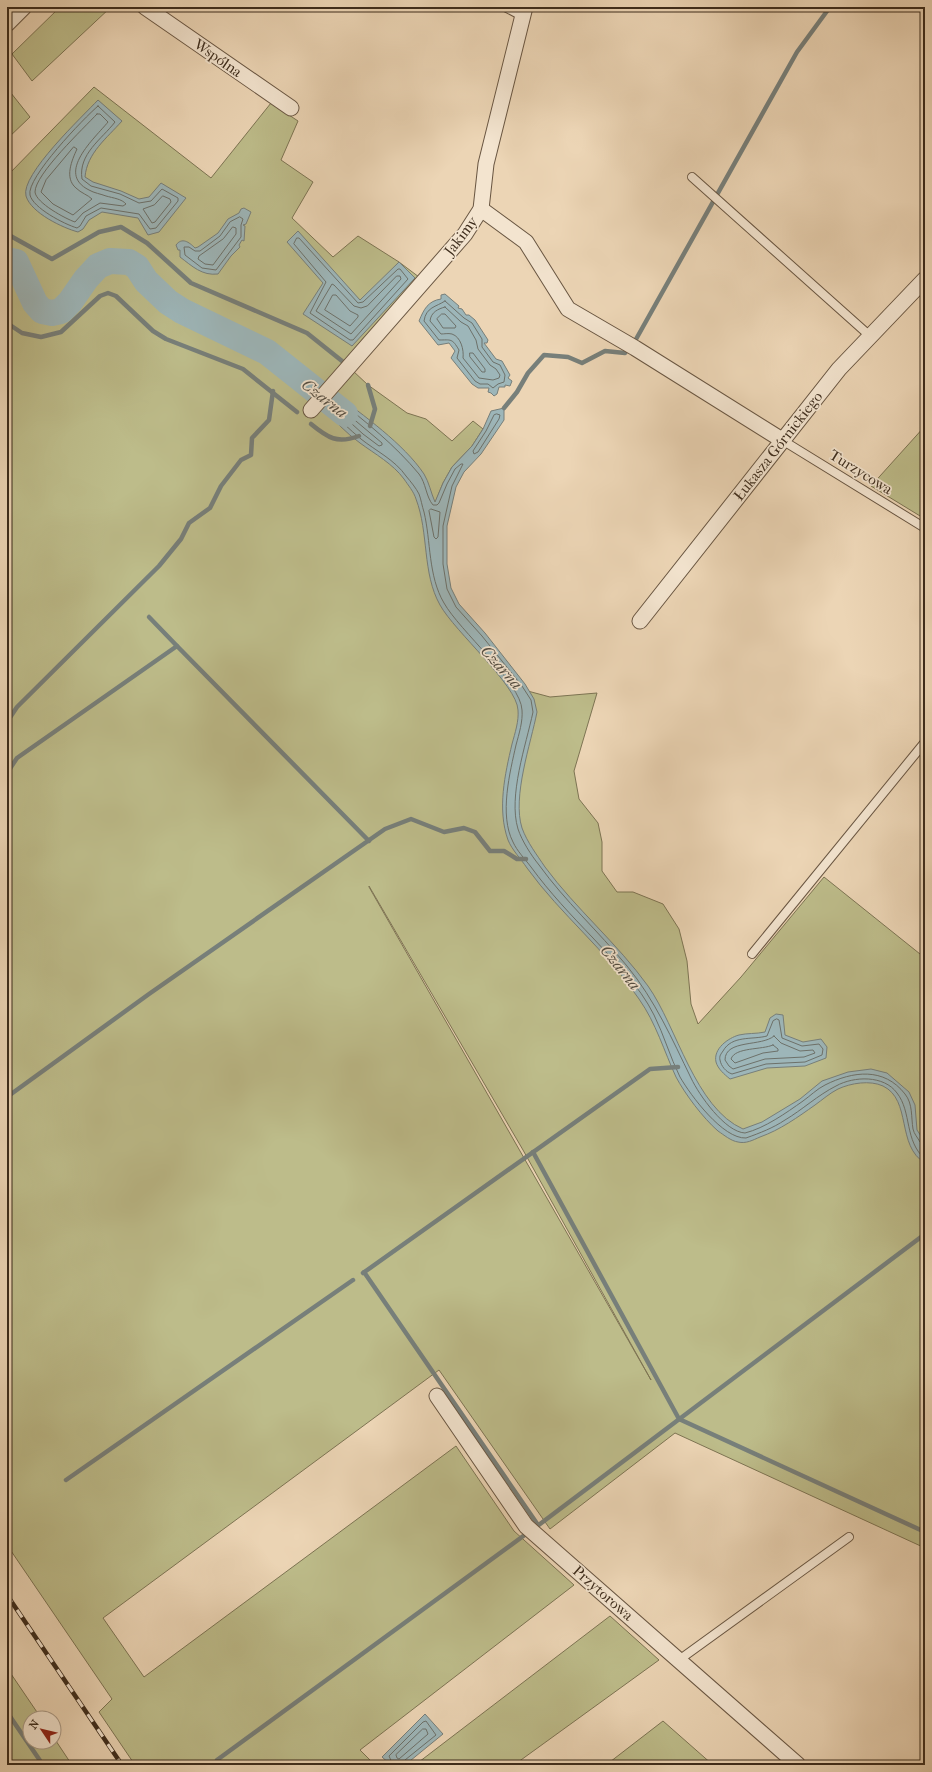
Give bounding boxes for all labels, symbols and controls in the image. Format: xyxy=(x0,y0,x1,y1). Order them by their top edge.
street label: Wspólna xyxy=(190,34,246,82)
street label: Jakimy xyxy=(440,212,482,260)
water label: Czarna xyxy=(298,375,351,422)
street label: Łukasza Górnickiego xyxy=(730,388,826,504)
street label: Turzycowa xyxy=(826,446,897,499)
water label: Czarna xyxy=(477,641,526,693)
water label: Czarna xyxy=(597,941,645,994)
street label: Przytorowa xyxy=(569,1562,638,1625)
north arrow xyxy=(22,1710,62,1750)
text: N xyxy=(26,1717,42,1732)

